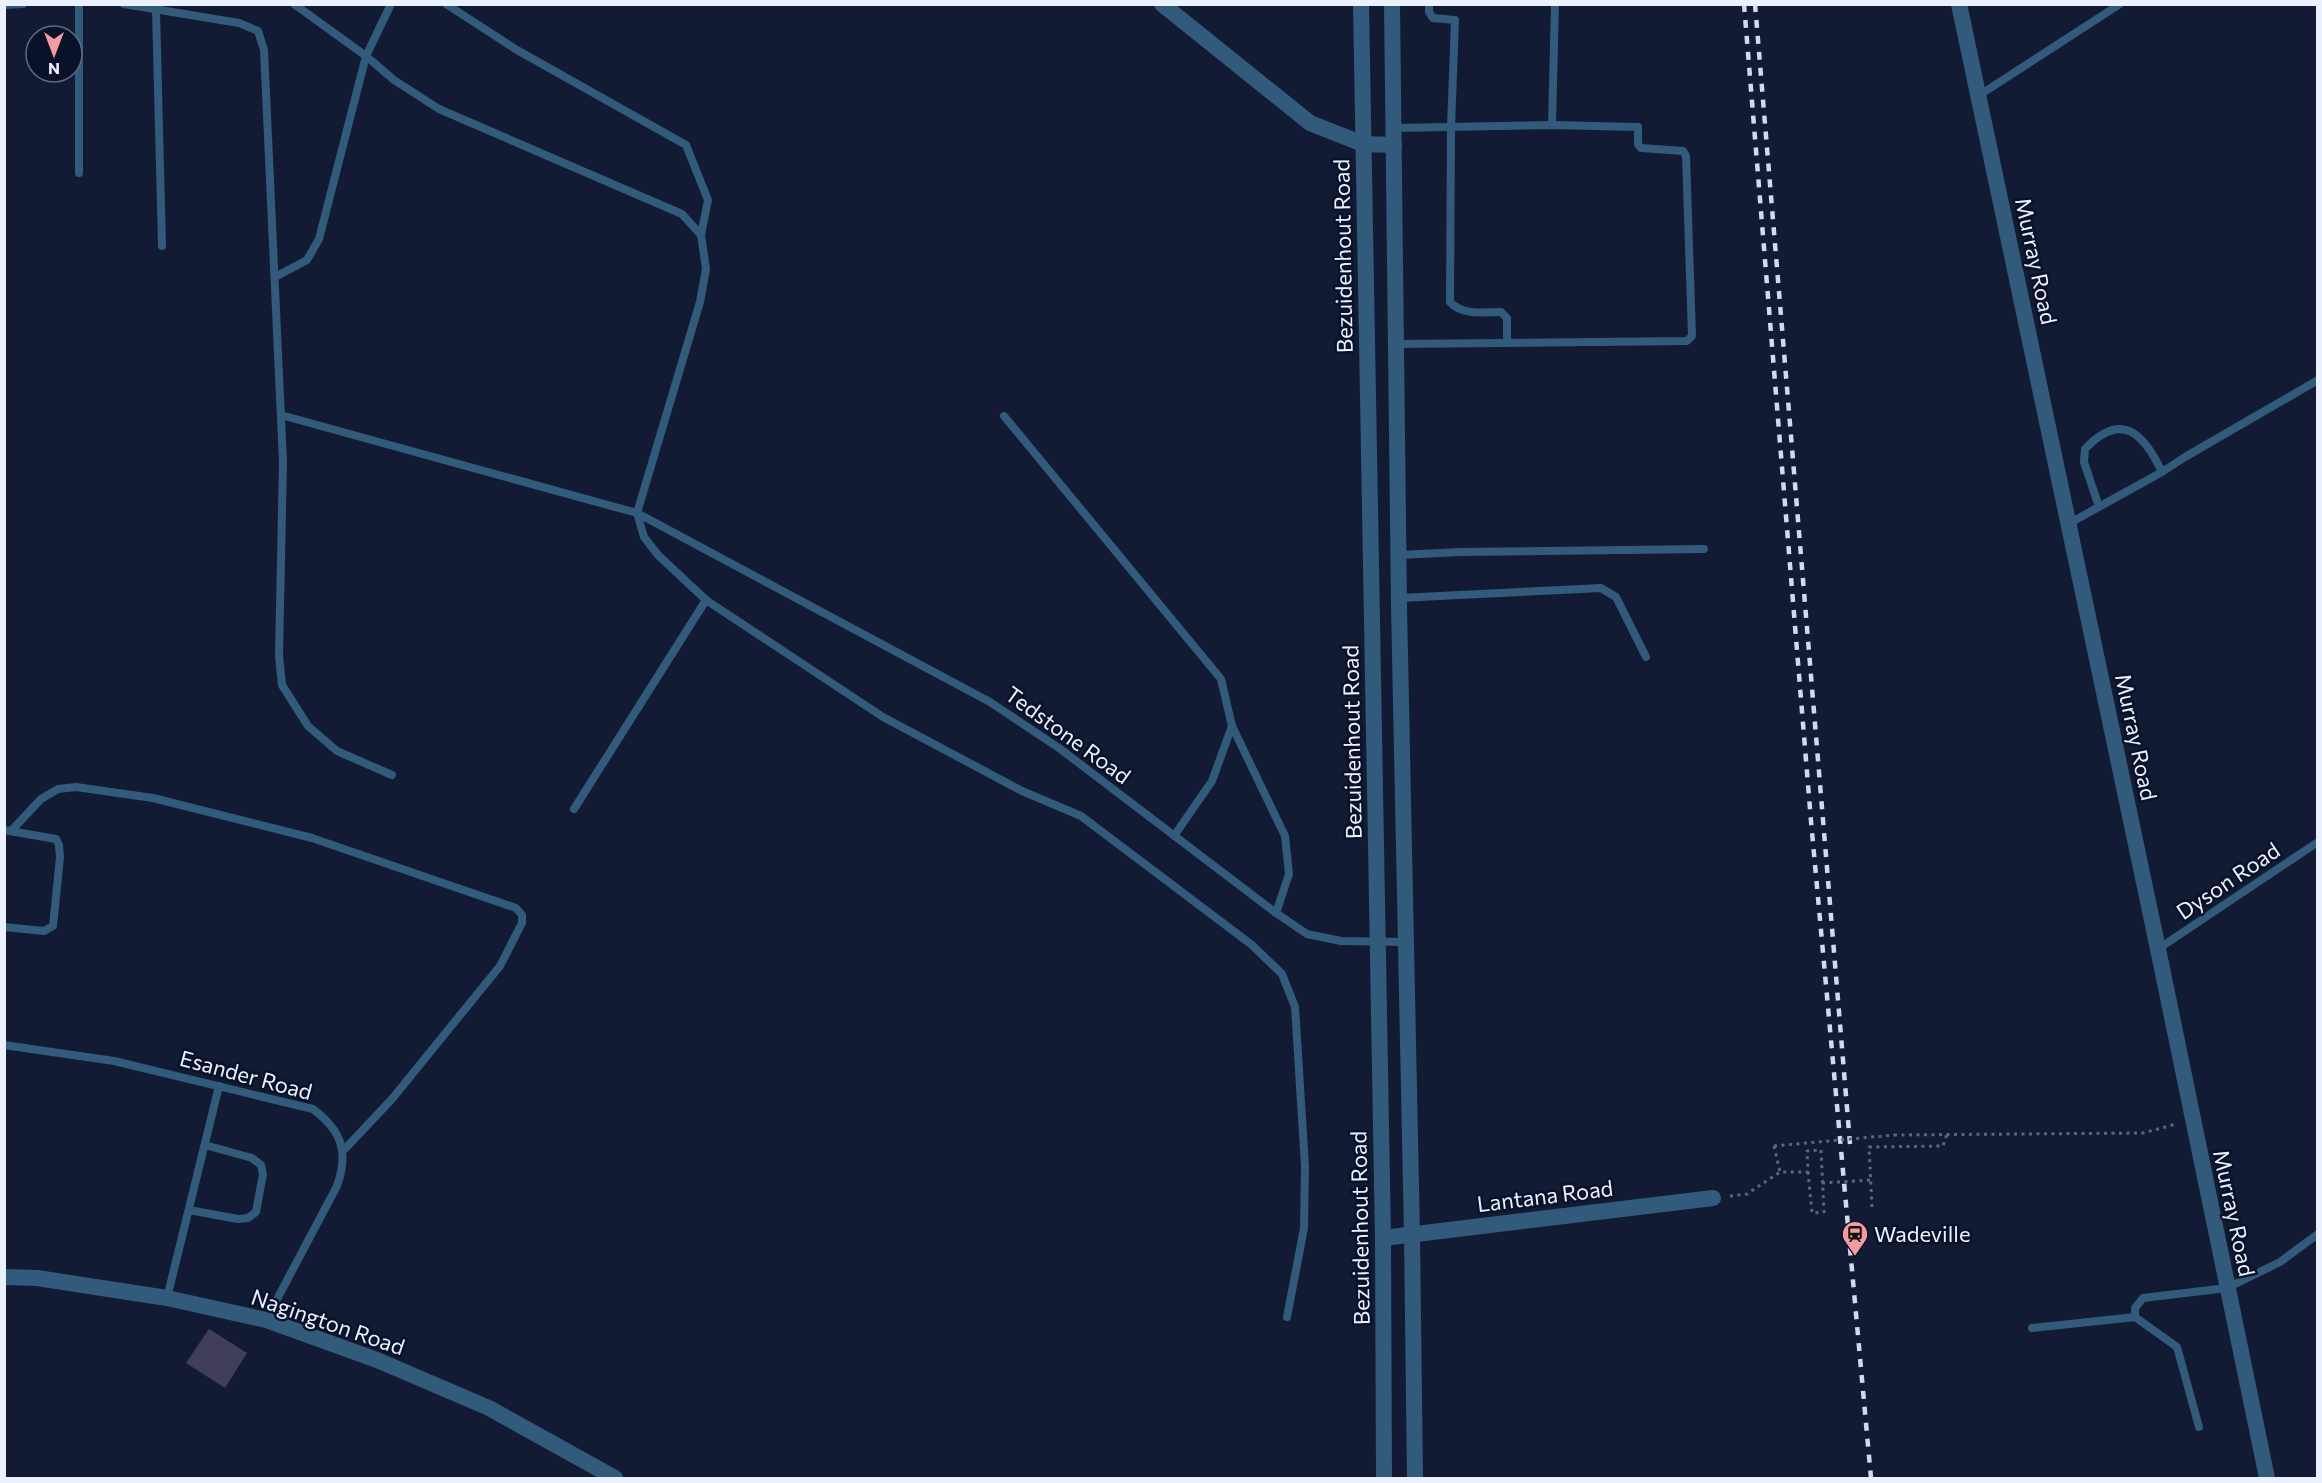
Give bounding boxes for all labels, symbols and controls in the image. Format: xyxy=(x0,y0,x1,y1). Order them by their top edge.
north arrow xyxy=(24,24,84,84)
text: N xyxy=(48,60,60,79)
street label: Bezuidenhout Road xyxy=(1327,159,1358,353)
street label: Murray Road xyxy=(2010,195,2063,327)
street label: Bezuidenhout Road xyxy=(1336,645,1367,839)
street label: Murray Road xyxy=(2110,671,2163,803)
street label: Tedstone Road xyxy=(1000,680,1136,789)
street label: Dyson Road xyxy=(2171,836,2285,925)
street label: Esander Road xyxy=(177,1044,315,1105)
street label: Bezuidenhout Road xyxy=(1344,1131,1375,1325)
street label: Murray Road xyxy=(2208,1147,2261,1279)
street label: Lantana Road xyxy=(1475,1174,1615,1217)
station icon: Wadeville xyxy=(1840,1219,1870,1257)
place label: Wadeville xyxy=(1874,1220,1971,1247)
street label: Nagington Road xyxy=(248,1283,408,1360)

